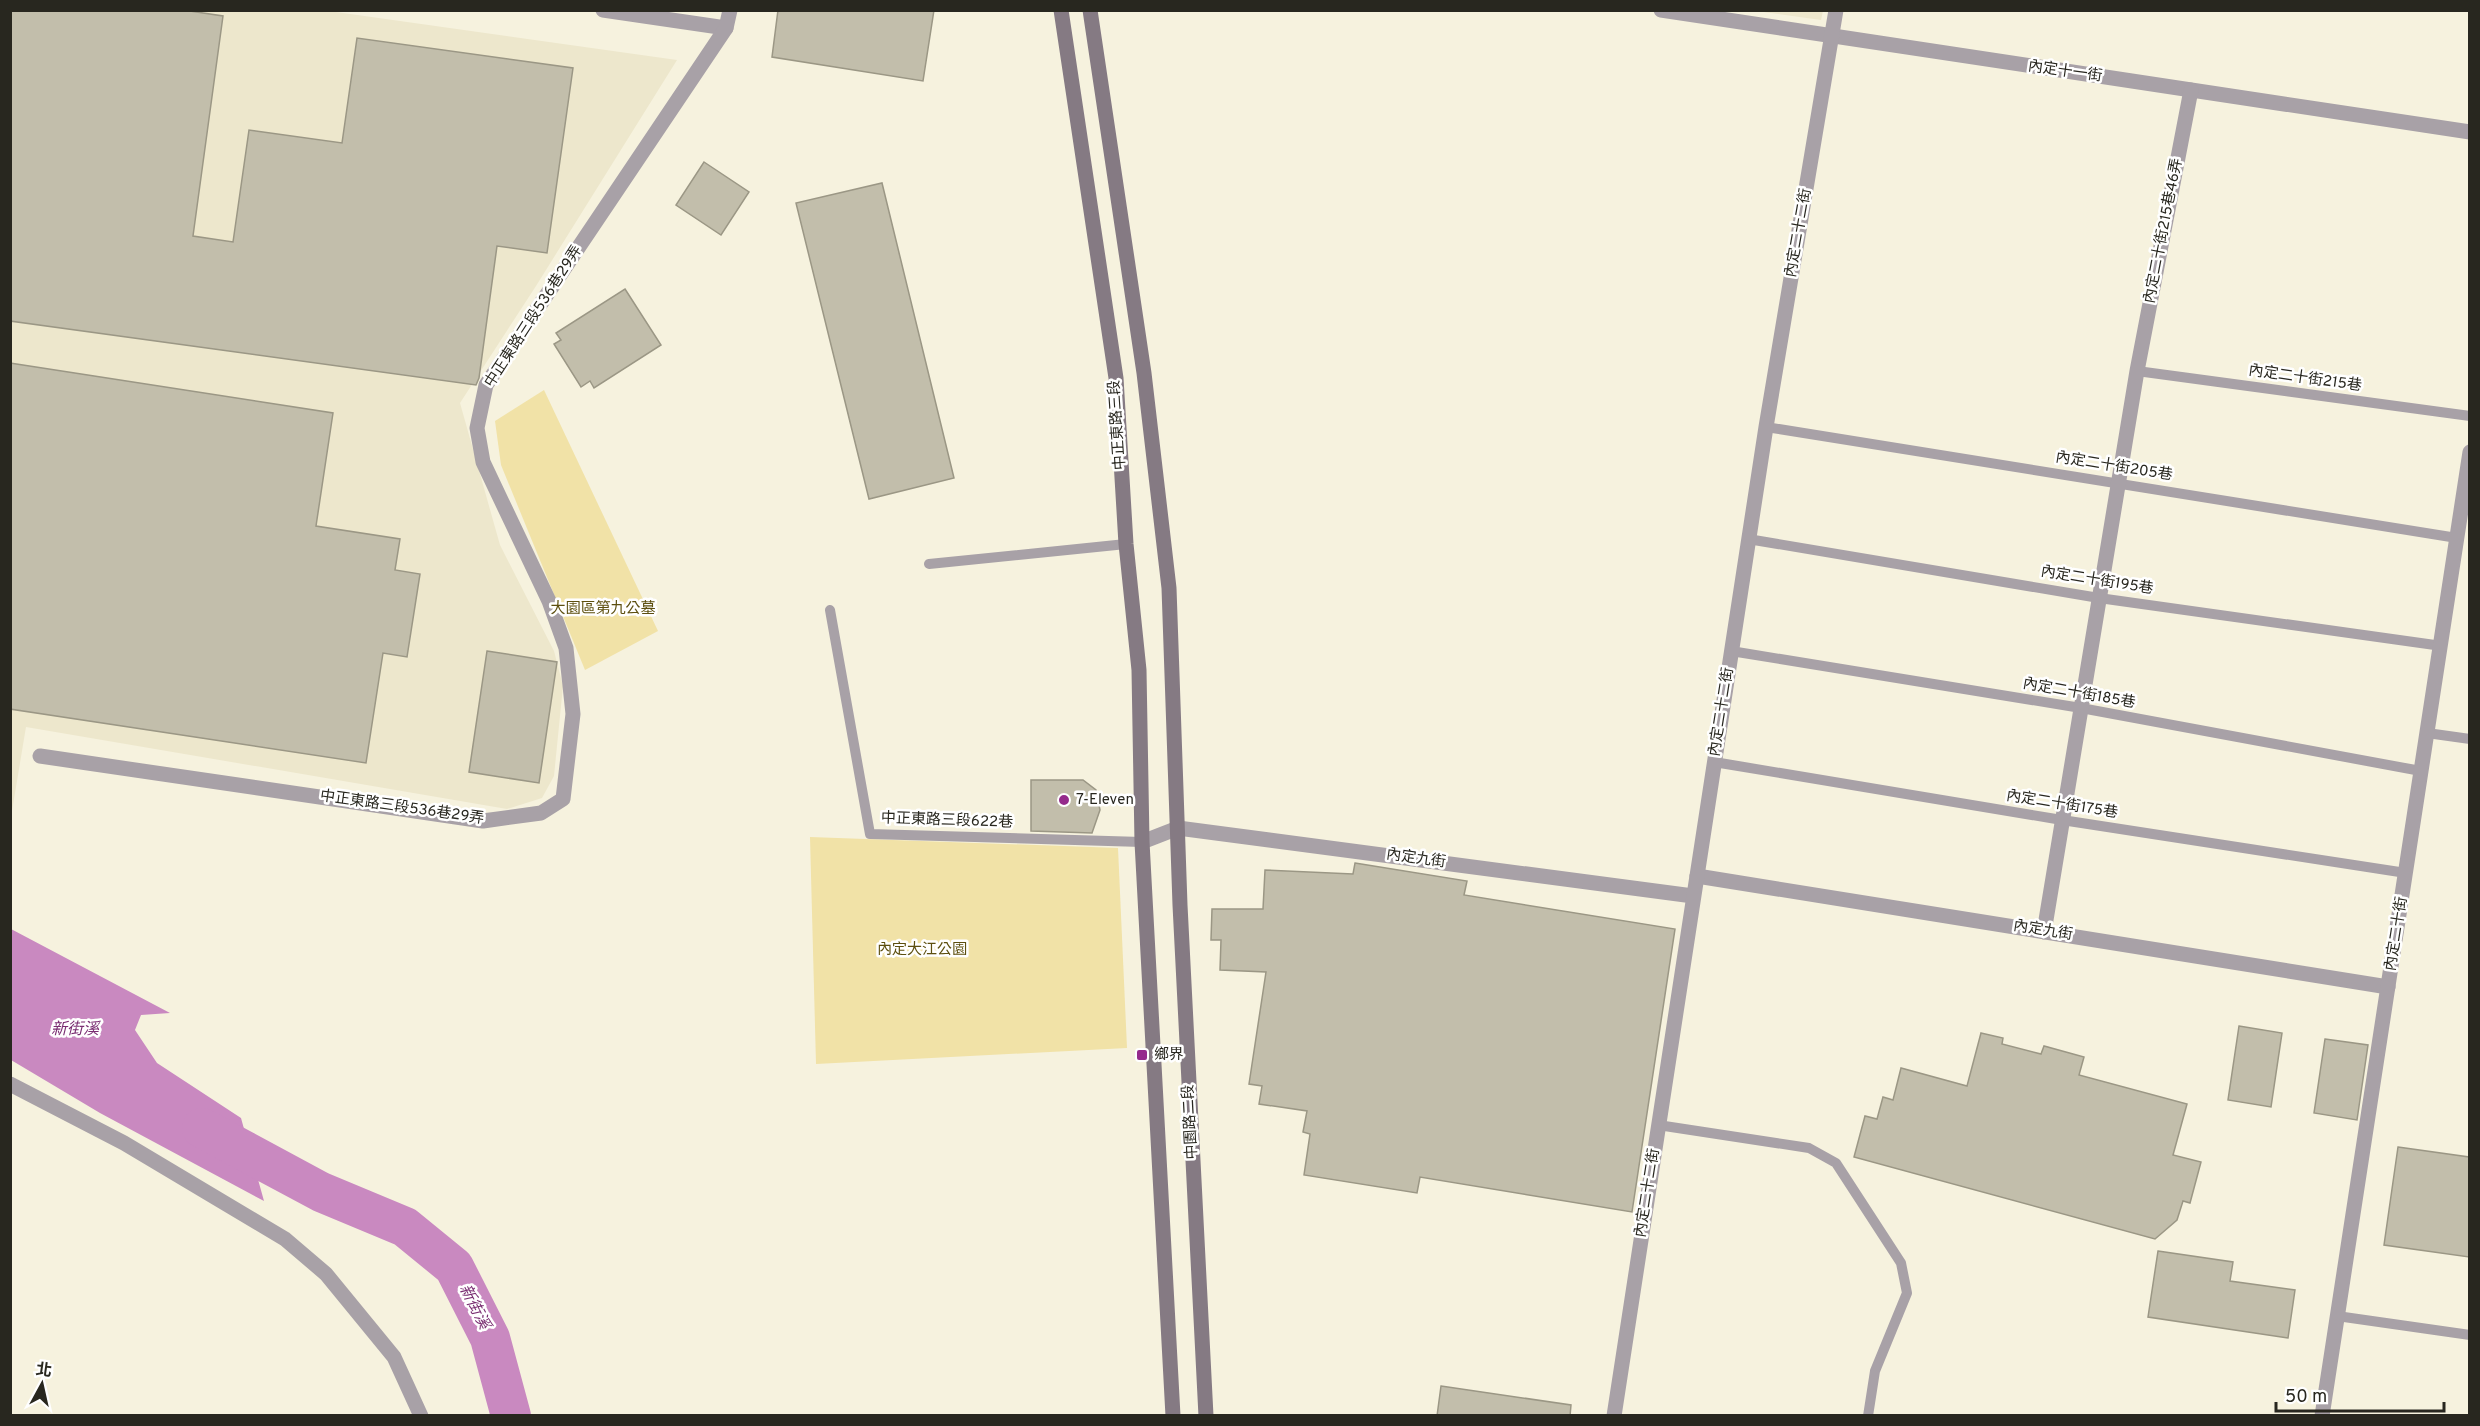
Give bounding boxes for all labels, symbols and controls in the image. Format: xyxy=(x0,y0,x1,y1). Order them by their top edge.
street label: 內定十一街 xyxy=(2027,57,2103,87)
street label: 內定二十街215巷46弄 xyxy=(2141,157,2187,305)
street label: 內定二十二街 xyxy=(1782,187,1816,279)
street label: 中正東路三段536巷29弄 xyxy=(481,242,587,392)
street label: 內定二十街215巷 xyxy=(2247,362,2363,396)
street label: 中正東路三段 xyxy=(1105,379,1131,471)
street label: 內定二十街205巷 xyxy=(2054,448,2174,486)
street label: 內定二十街195巷 xyxy=(2039,563,2155,599)
park label: 大園區第九公墓 xyxy=(550,600,656,619)
street label: 內定二十二街 xyxy=(1706,666,1738,758)
street label: 內定二十街185巷 xyxy=(2021,675,2137,713)
street label: 中正東路三段536巷29弄 xyxy=(319,787,485,829)
street label: 內定二十街175巷 xyxy=(2005,787,2119,823)
place label: 7-Eleven xyxy=(1076,791,1134,810)
marker: 7-Eleven xyxy=(1057,793,1071,807)
street label: 中正東路三段622巷 xyxy=(881,809,1013,833)
street label: 內定九街 xyxy=(1385,845,1447,873)
street label: 內定二十街 xyxy=(2382,895,2412,973)
street label: 內定九街 xyxy=(2012,917,2074,945)
park label: 內定大江公園 xyxy=(877,941,967,960)
water label: 新街溪 xyxy=(51,1020,101,1040)
place label: 鄉界 xyxy=(1154,1046,1184,1065)
marker: 鄉界 xyxy=(1135,1048,1149,1062)
street label: 中園路二段 xyxy=(1180,1084,1202,1160)
street label: 內定二十二街 xyxy=(1632,1147,1664,1239)
water label: 新街溪 xyxy=(454,1281,495,1335)
north arrow xyxy=(12,1354,72,1414)
text: 北 xyxy=(34,1360,53,1382)
scale bar xyxy=(2276,1375,2444,1413)
text: 50 m xyxy=(2285,1386,2327,1409)

